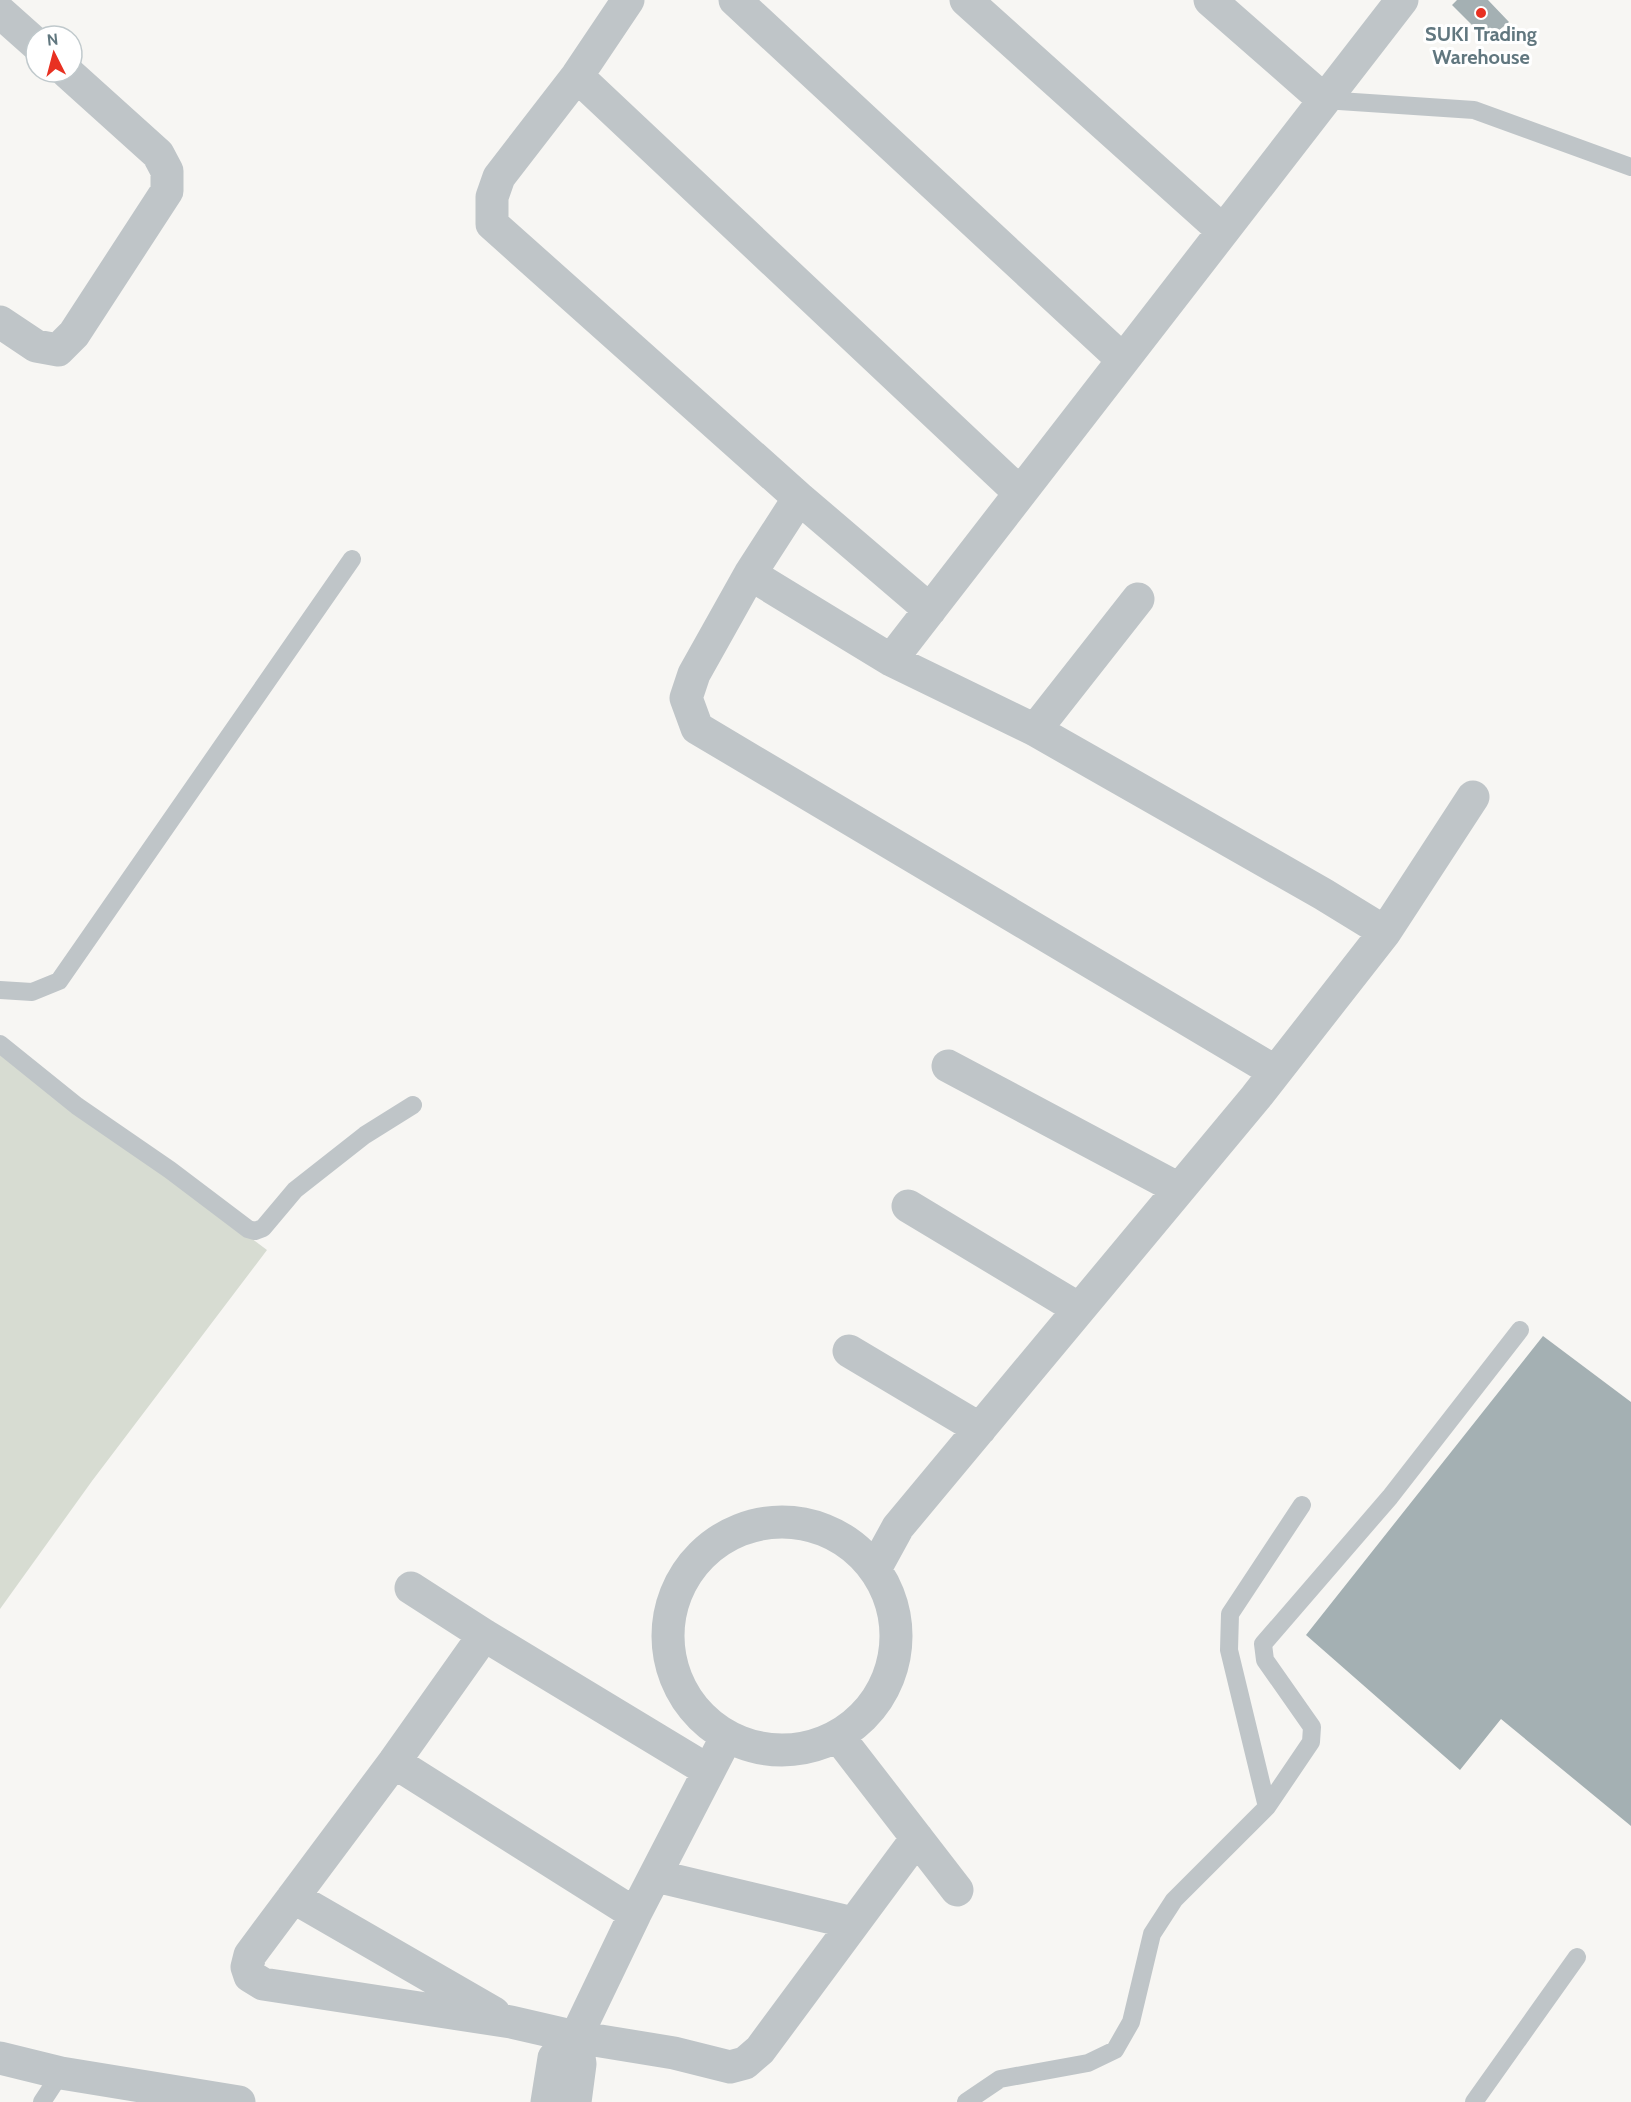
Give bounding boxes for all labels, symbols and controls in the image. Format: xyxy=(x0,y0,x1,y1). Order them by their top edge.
marker: SUKI Trading Warehouse xyxy=(1474,6,1488,20)
place label: SUKI Trading Warehouse xyxy=(1425,22,1537,69)
north arrow xyxy=(24,24,84,84)
text: N xyxy=(46,30,59,50)

